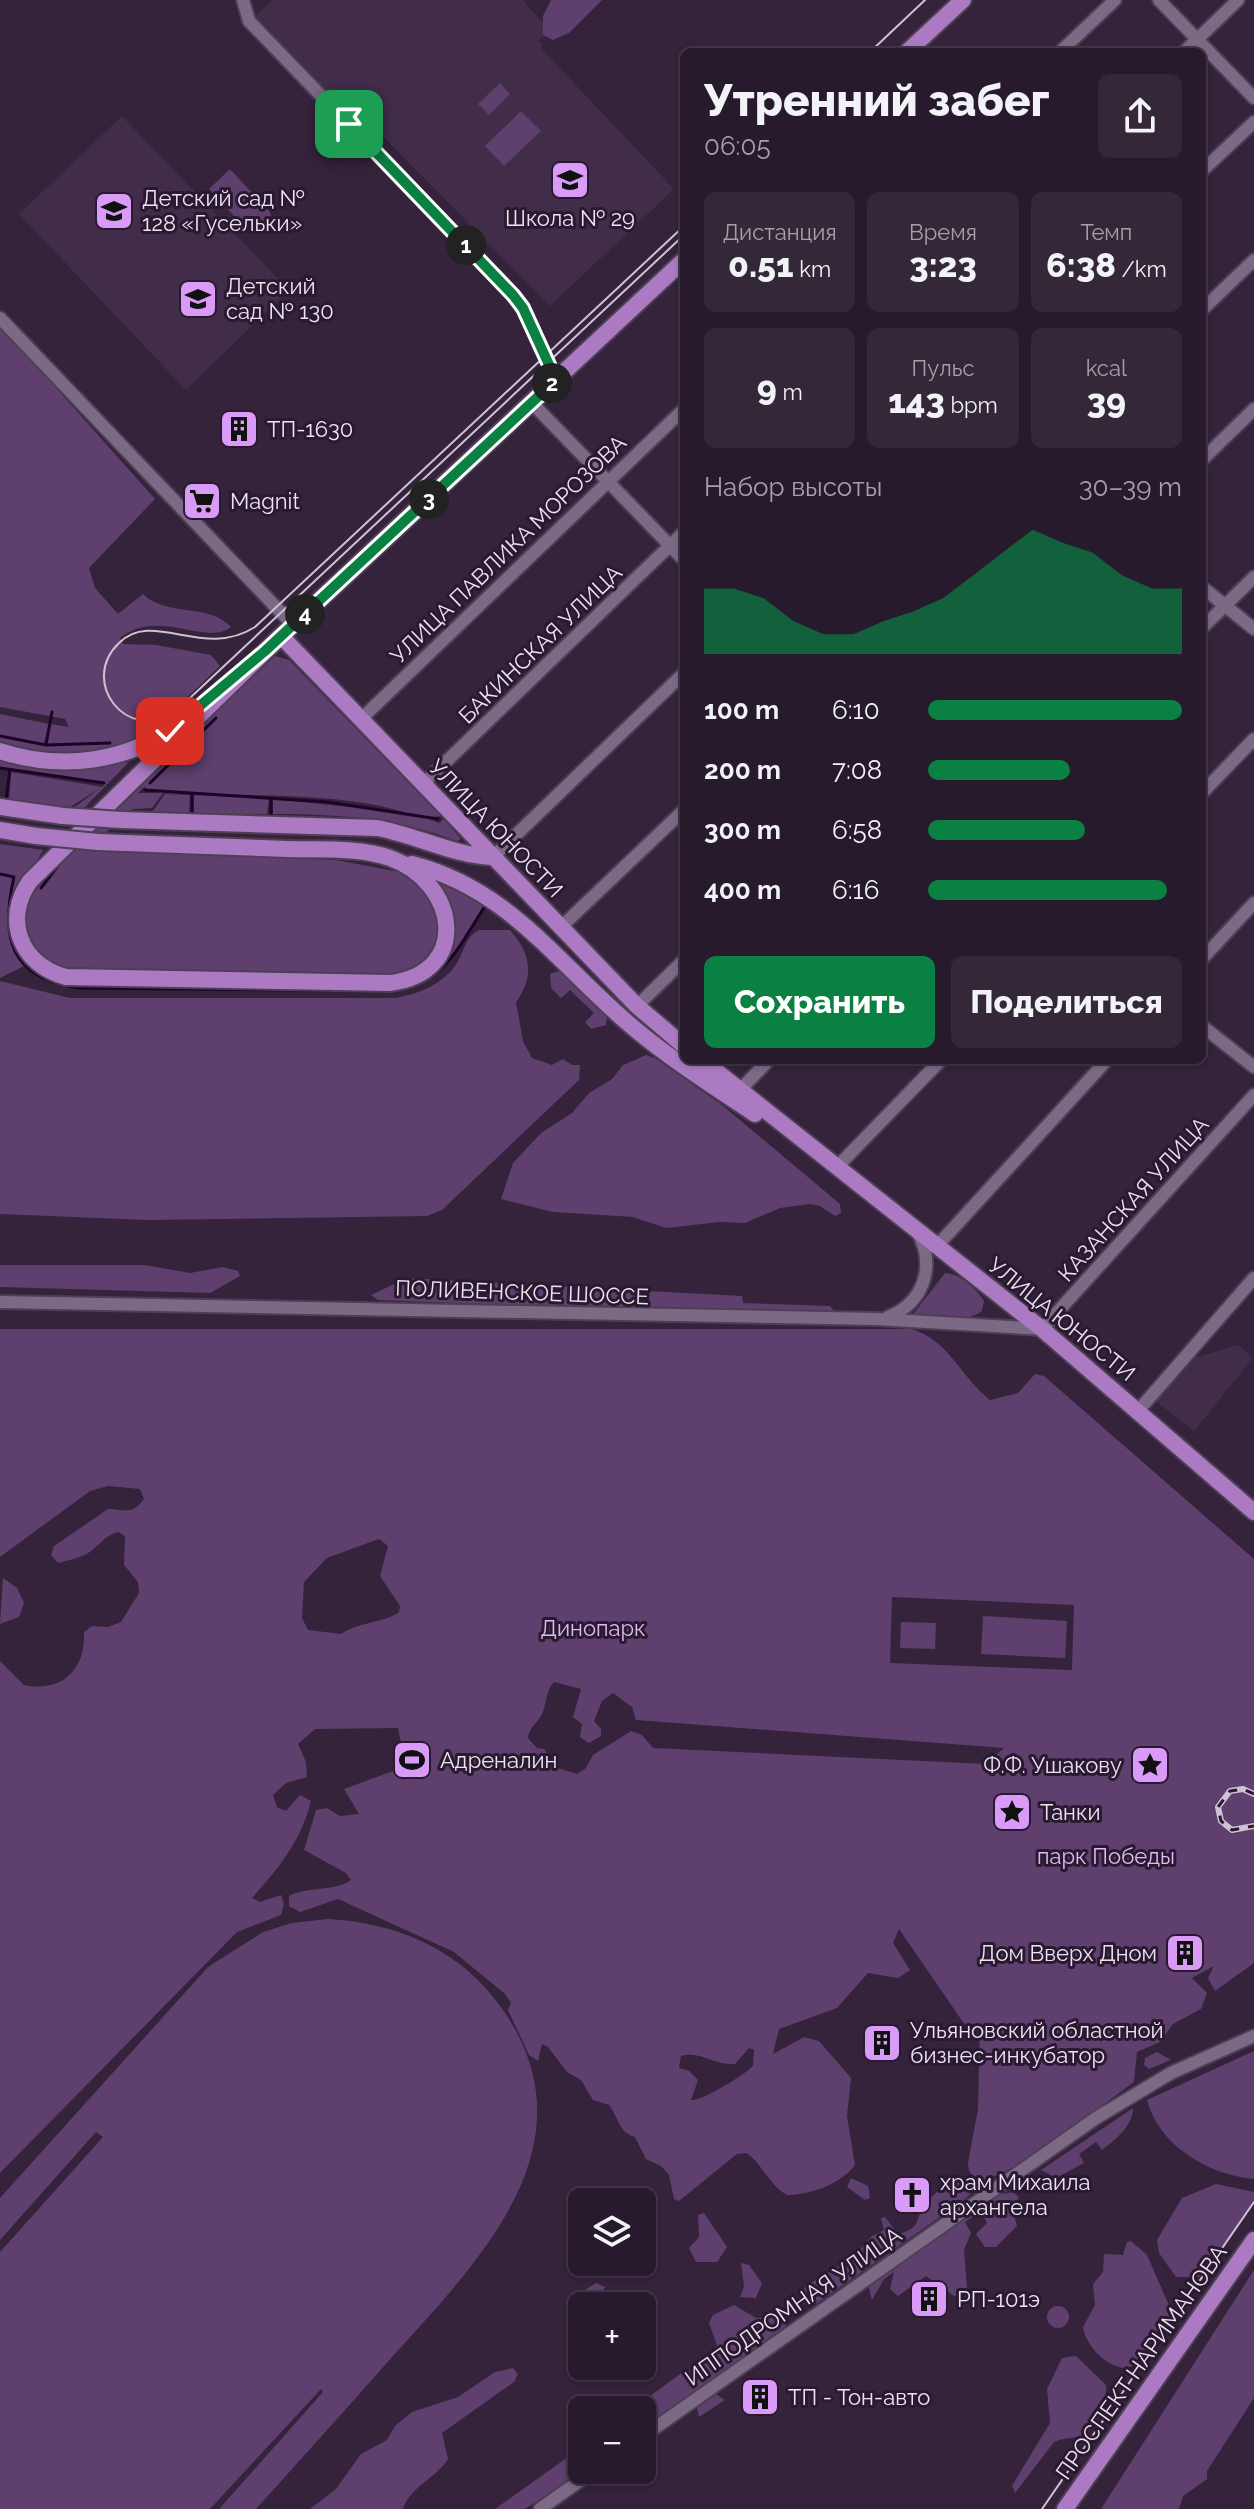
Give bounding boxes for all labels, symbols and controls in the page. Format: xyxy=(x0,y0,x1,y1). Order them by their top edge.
button: share xyxy=(1098,74,1182,158)
text: Утренний забег xyxy=(704,75,1050,126)
pin xyxy=(315,90,383,158)
icon: arrive xyxy=(327,102,371,146)
text: 06:05 xyxy=(704,131,771,161)
school or university icon: Школа № 29 xyxy=(549,159,591,201)
place label: Детский сад № 128 «Гусельки» xyxy=(142,185,305,236)
school or university icon: Детский сад № 128 «Гусельки» xyxy=(93,190,135,232)
place label: Школа № 29 xyxy=(505,205,635,231)
text: Дистанция xyxy=(723,219,837,245)
text: Время xyxy=(909,219,977,245)
text: Темп xyxy=(1080,219,1132,245)
pin: 1 xyxy=(446,225,486,265)
text: 1 xyxy=(461,232,471,258)
text: 0.51 xyxy=(728,245,794,285)
text: 3:23 xyxy=(909,245,977,285)
text: 6:38 xyxy=(1046,245,1116,285)
text: km xyxy=(794,256,831,282)
text: /km xyxy=(1116,256,1167,282)
place label: Детский сад № 130 xyxy=(226,273,334,324)
school or university icon: Детский сад № 130 xyxy=(177,278,219,320)
text: Пульс xyxy=(912,355,974,381)
text: kcal xyxy=(1086,355,1127,381)
pin: 2 xyxy=(532,363,572,403)
text: 9 xyxy=(757,368,777,408)
text: 2 xyxy=(546,370,558,396)
text: m xyxy=(777,379,803,405)
text: 143 xyxy=(888,381,945,421)
text: 39 xyxy=(1087,381,1126,421)
text: bpm xyxy=(945,392,998,418)
building icon: ТП-1630 xyxy=(218,408,260,450)
place label: ТП-1630 xyxy=(267,416,353,442)
street label: УЛИЦА ПАВЛИКА МОРОЗОВА xyxy=(385,429,631,669)
text: Набор высоты xyxy=(704,472,882,502)
text: 30–39 m xyxy=(1079,472,1182,502)
pin: 3 xyxy=(409,479,449,519)
supermarket icon: Magnit xyxy=(181,480,223,522)
text: 3 xyxy=(423,486,435,512)
place label: Magnit xyxy=(230,488,300,514)
street label: БАКИНСКАЯ УЛИЦА xyxy=(453,559,627,729)
pin: 4 xyxy=(285,594,325,634)
text: 4 xyxy=(299,601,311,627)
text: 100 m xyxy=(704,695,779,725)
text: 6:10 xyxy=(832,695,880,725)
pin xyxy=(136,697,204,765)
icon: check xyxy=(148,709,192,753)
street label: УЛИЦА ЮНОСТИ xyxy=(424,754,568,902)
text: 200 m xyxy=(704,755,781,785)
text: 7:08 xyxy=(832,755,882,785)
text: 300 m xyxy=(704,815,781,845)
text: 6:58 xyxy=(832,815,882,845)
text: 400 m xyxy=(704,875,781,905)
text: 6:16 xyxy=(832,875,879,905)
button: Сохранить xyxy=(704,956,935,1048)
button: Поделиться xyxy=(951,956,1182,1048)
street label: КАЗАНСКАЯ УЛИЦА xyxy=(1052,1111,1214,1287)
street label: УЛИЦА ЮНОСТИ xyxy=(983,1252,1141,1386)
street label: ПОЛИВЕНСКОЕ ШОССЕ xyxy=(395,1275,649,1309)
park label: Динопарк xyxy=(541,1615,645,1641)
sports icon: Адреналин xyxy=(391,1739,433,1781)
place icon: Ф.Ф. Ушакову xyxy=(1129,1744,1171,1786)
place label: Адреналин xyxy=(440,1747,557,1773)
place label: Ф.Ф. Ушакову xyxy=(983,1752,1122,1778)
place icon: Танки xyxy=(991,1791,1033,1833)
place label: Танки xyxy=(1040,1799,1100,1825)
park label: парк Победы xyxy=(1037,1843,1175,1869)
building icon: Дом Вверх Дном xyxy=(1164,1932,1206,1974)
place label: Дом Вверх Дном xyxy=(979,1940,1157,1966)
place label: Ульяновский областной бизнес-инкубатор xyxy=(910,2017,1164,2068)
building icon: Ульяновский областной бизнес-инкубатор xyxy=(861,2022,903,2064)
place label: храм Михаила архангела xyxy=(940,2169,1091,2220)
church icon: храм Михаила архангела xyxy=(891,2174,933,2216)
map controls xyxy=(568,2188,656,2484)
button: layers xyxy=(568,2188,656,2276)
street label: ИППОДРОМНАЯ УЛИЦА xyxy=(680,2221,906,2391)
street label: ПРОСПЕКТ НАРИМАНОВА xyxy=(1050,2240,1232,2484)
building icon: РП-101э xyxy=(908,2278,950,2320)
place label: РП-101э xyxy=(957,2286,1040,2312)
button: + xyxy=(568,2292,656,2380)
building icon: ТП - Тон-авто xyxy=(739,2376,781,2418)
place label: ТП - Тон-авто xyxy=(788,2384,930,2410)
button: − xyxy=(568,2396,656,2484)

